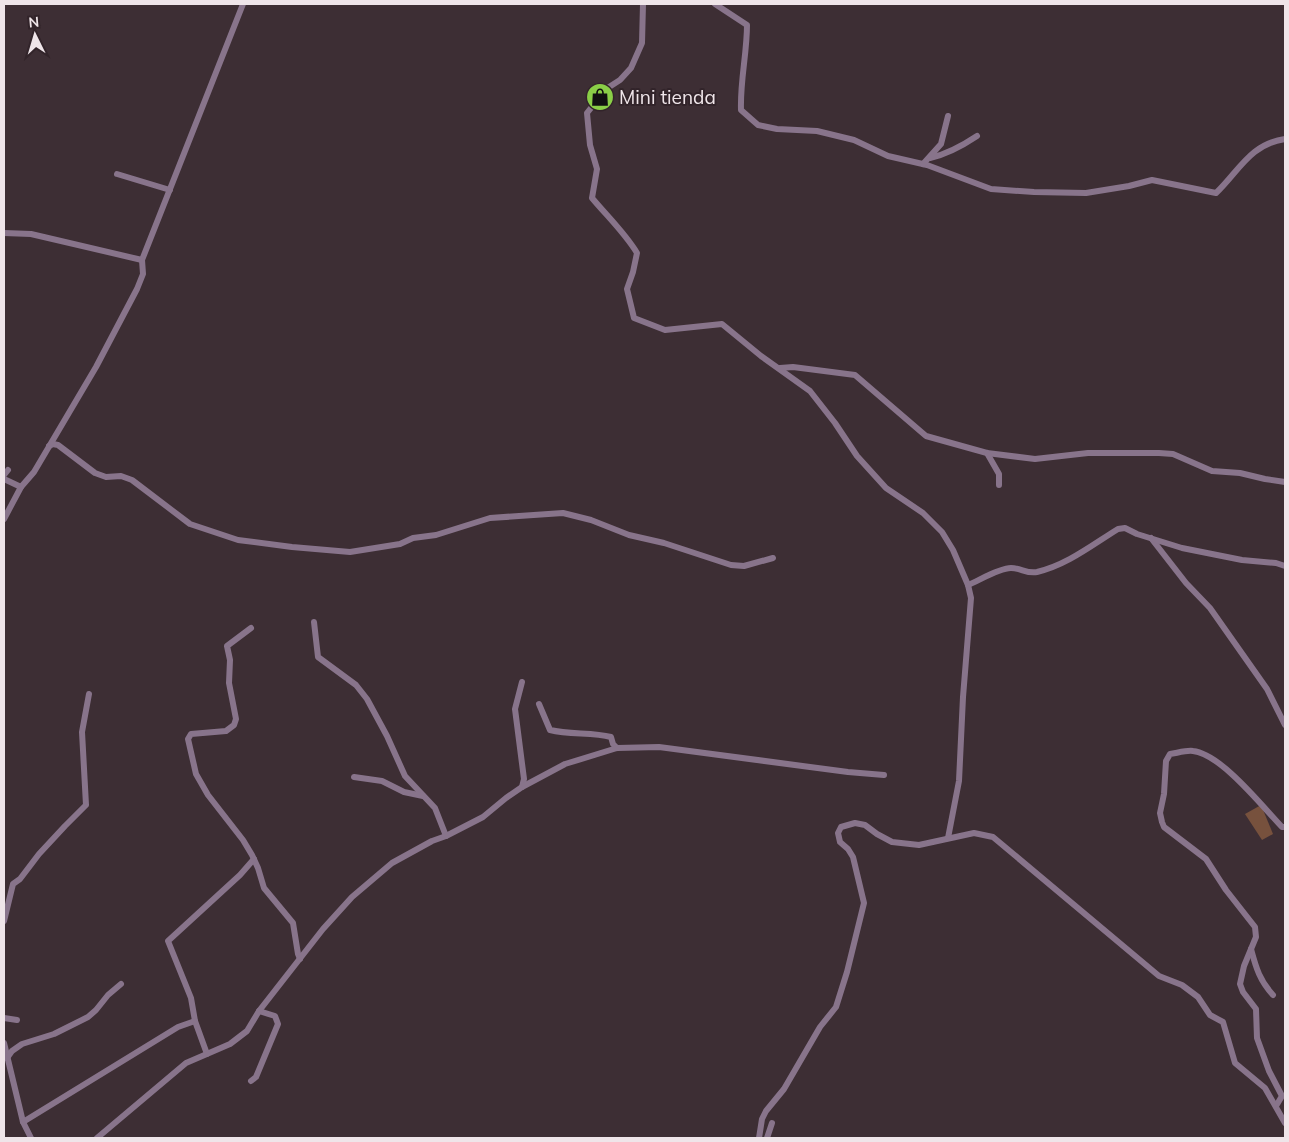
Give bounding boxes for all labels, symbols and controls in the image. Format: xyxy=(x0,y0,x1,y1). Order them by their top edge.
north arrow xyxy=(10,10,60,60)
text: N xyxy=(28,13,40,31)
shop icon: Mini tienda xyxy=(585,82,615,112)
place label: Mini tienda xyxy=(619,85,716,109)

